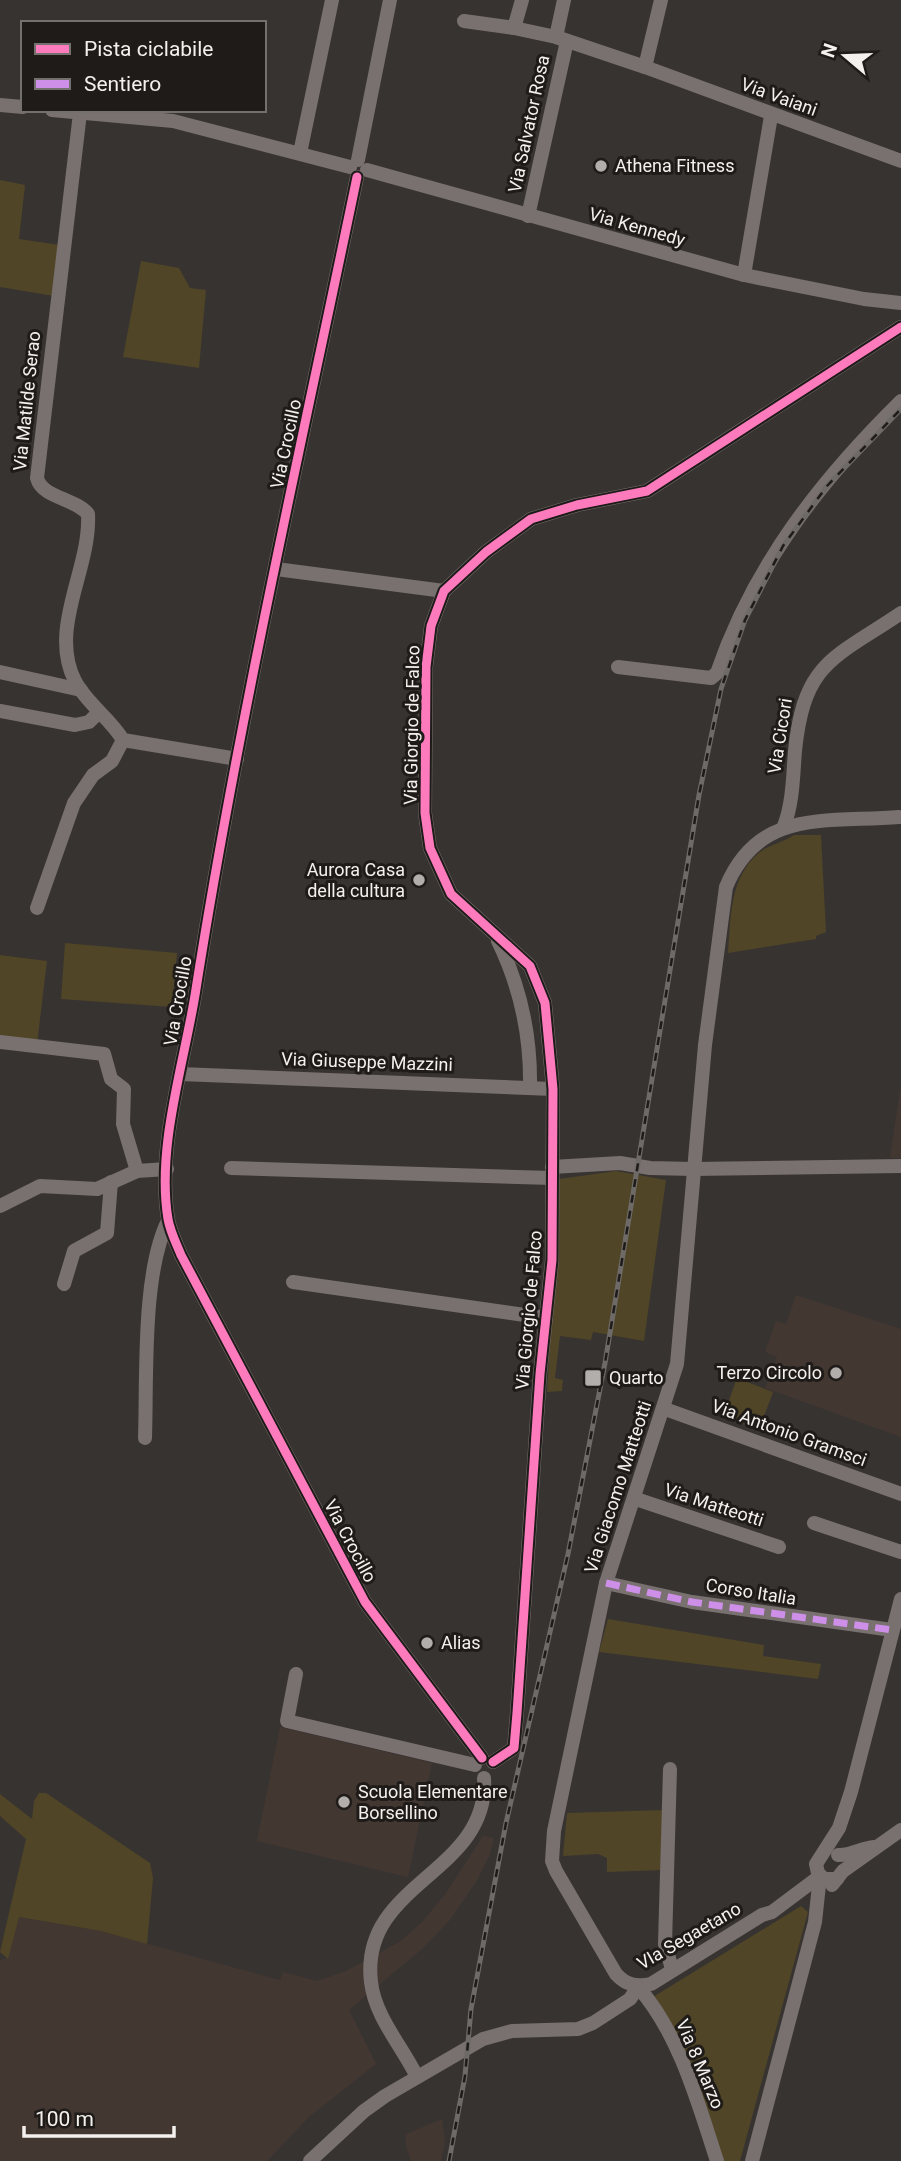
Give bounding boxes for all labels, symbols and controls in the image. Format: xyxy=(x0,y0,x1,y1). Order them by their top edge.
legend xyxy=(21,21,266,112)
north arrow xyxy=(810,21,880,91)
text: Pista ciclabile xyxy=(84,37,213,61)
text: N xyxy=(816,41,842,61)
street label: Via Salvator Rosa xyxy=(504,53,553,195)
text: Sentiero xyxy=(84,72,161,96)
street label: Via Vaiani xyxy=(738,73,820,120)
place label: Athena Fitness xyxy=(615,155,734,176)
marker: Athena Fitness xyxy=(593,158,609,174)
street label: Via Kennedy xyxy=(587,203,688,250)
street label: Via Matilde Serao xyxy=(9,330,44,472)
street label: Via Crocillo xyxy=(266,397,305,491)
street label: Via Giorgio de Falco xyxy=(400,645,423,805)
street label: Via Cicori xyxy=(763,697,796,775)
place label: Aurora Casa della cultura xyxy=(307,859,405,901)
marker: Aurora Casa della cultura xyxy=(411,872,427,888)
street label: Via Crocillo xyxy=(159,954,196,1047)
street label: Via Giuseppe Mazzini xyxy=(281,1048,453,1075)
street label: Via Giorgio de Falco xyxy=(511,1229,546,1390)
place label: Terzo Circolo xyxy=(717,1362,822,1383)
marker: Terzo Circolo xyxy=(828,1365,844,1381)
place label: Quarto xyxy=(609,1367,664,1388)
marker: Quarto xyxy=(583,1368,603,1388)
street label: Via Antonio Gramsci xyxy=(709,1395,870,1470)
street label: Via Giacomo Matteotti xyxy=(580,1398,655,1576)
street label: Via Matteotti xyxy=(662,1479,767,1530)
street label: Via Crocillo xyxy=(320,1496,381,1586)
street label: Corso Italia xyxy=(704,1574,798,1609)
place label: Alias xyxy=(441,1632,481,1653)
marker: Alias xyxy=(419,1635,435,1651)
place label: Scuola Elementare Borsellino xyxy=(358,1781,508,1823)
marker: Scuola Elementare Borsellino xyxy=(336,1794,352,1810)
street label: VIa Segaetano xyxy=(633,1897,744,1974)
street label: Via 8 Marzo xyxy=(672,2016,729,2112)
scale bar xyxy=(24,2094,175,2138)
text: 100 m xyxy=(35,2107,94,2131)

